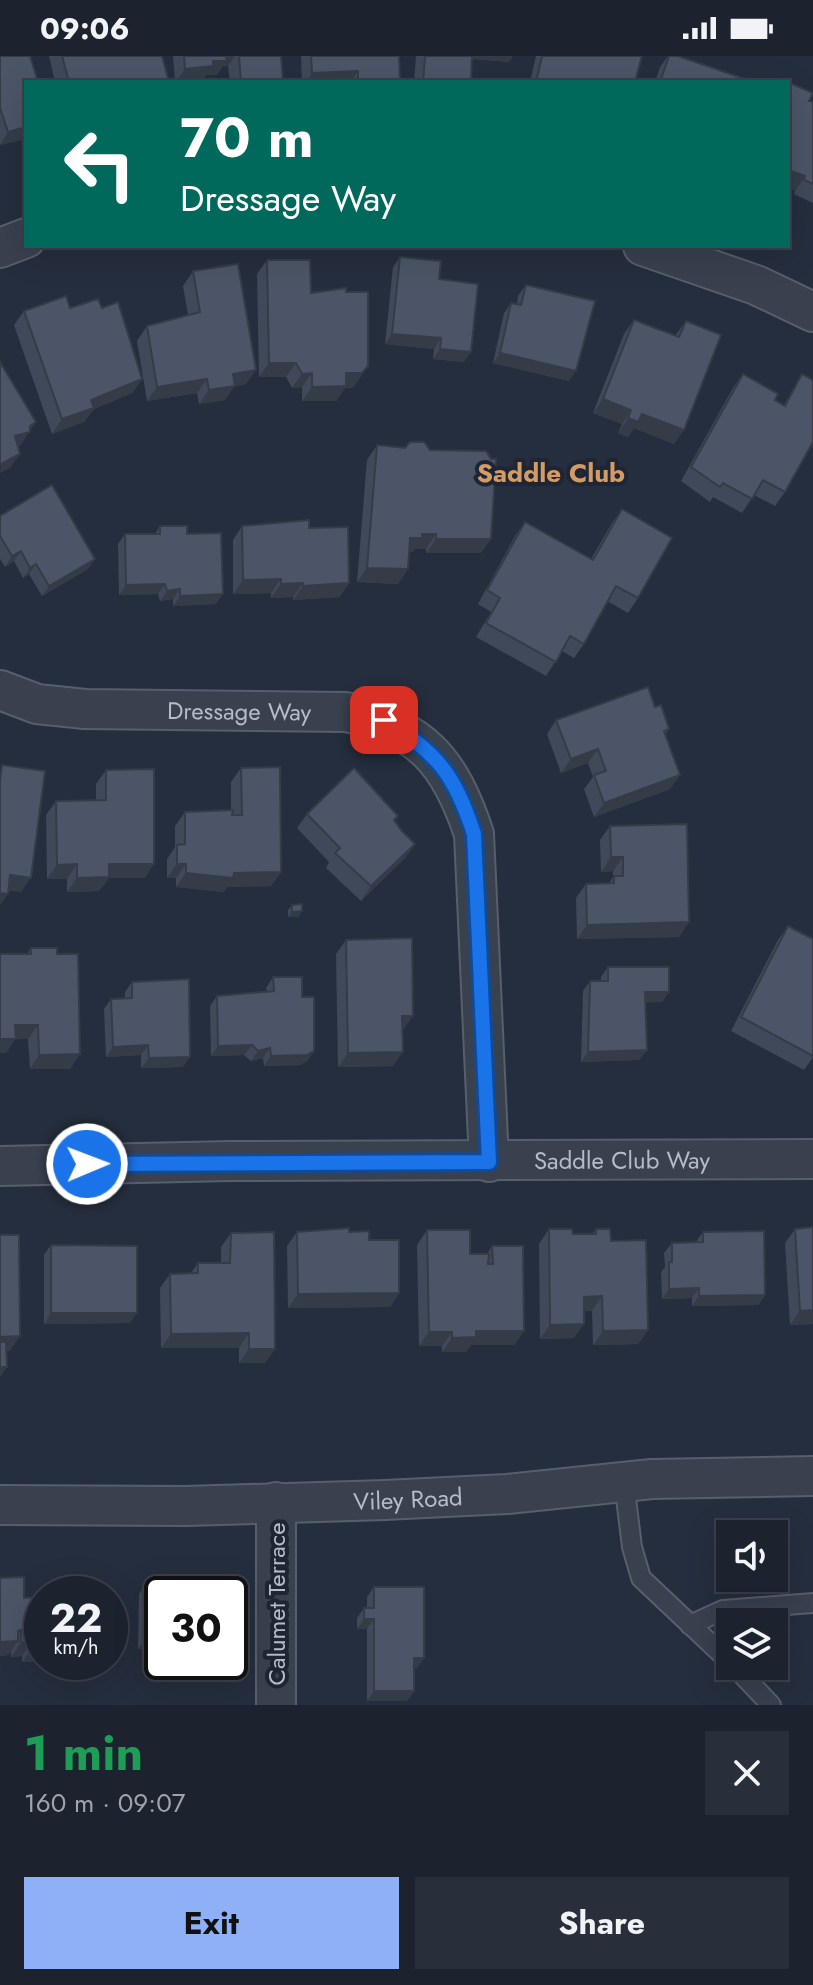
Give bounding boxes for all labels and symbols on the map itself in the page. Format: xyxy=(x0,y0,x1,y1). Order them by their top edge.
district label: Saddle Club xyxy=(477,454,625,492)
pin xyxy=(350,686,418,754)
street label: Dressage Way xyxy=(167,692,312,729)
position arrow xyxy=(45,1122,129,1206)
street label: Saddle Club Way xyxy=(534,1142,710,1177)
street label: Viley Road xyxy=(353,1479,463,1518)
street label: Calumet Terrace xyxy=(259,1522,294,1686)
speed limit sign: 30 xyxy=(144,1576,248,1680)

